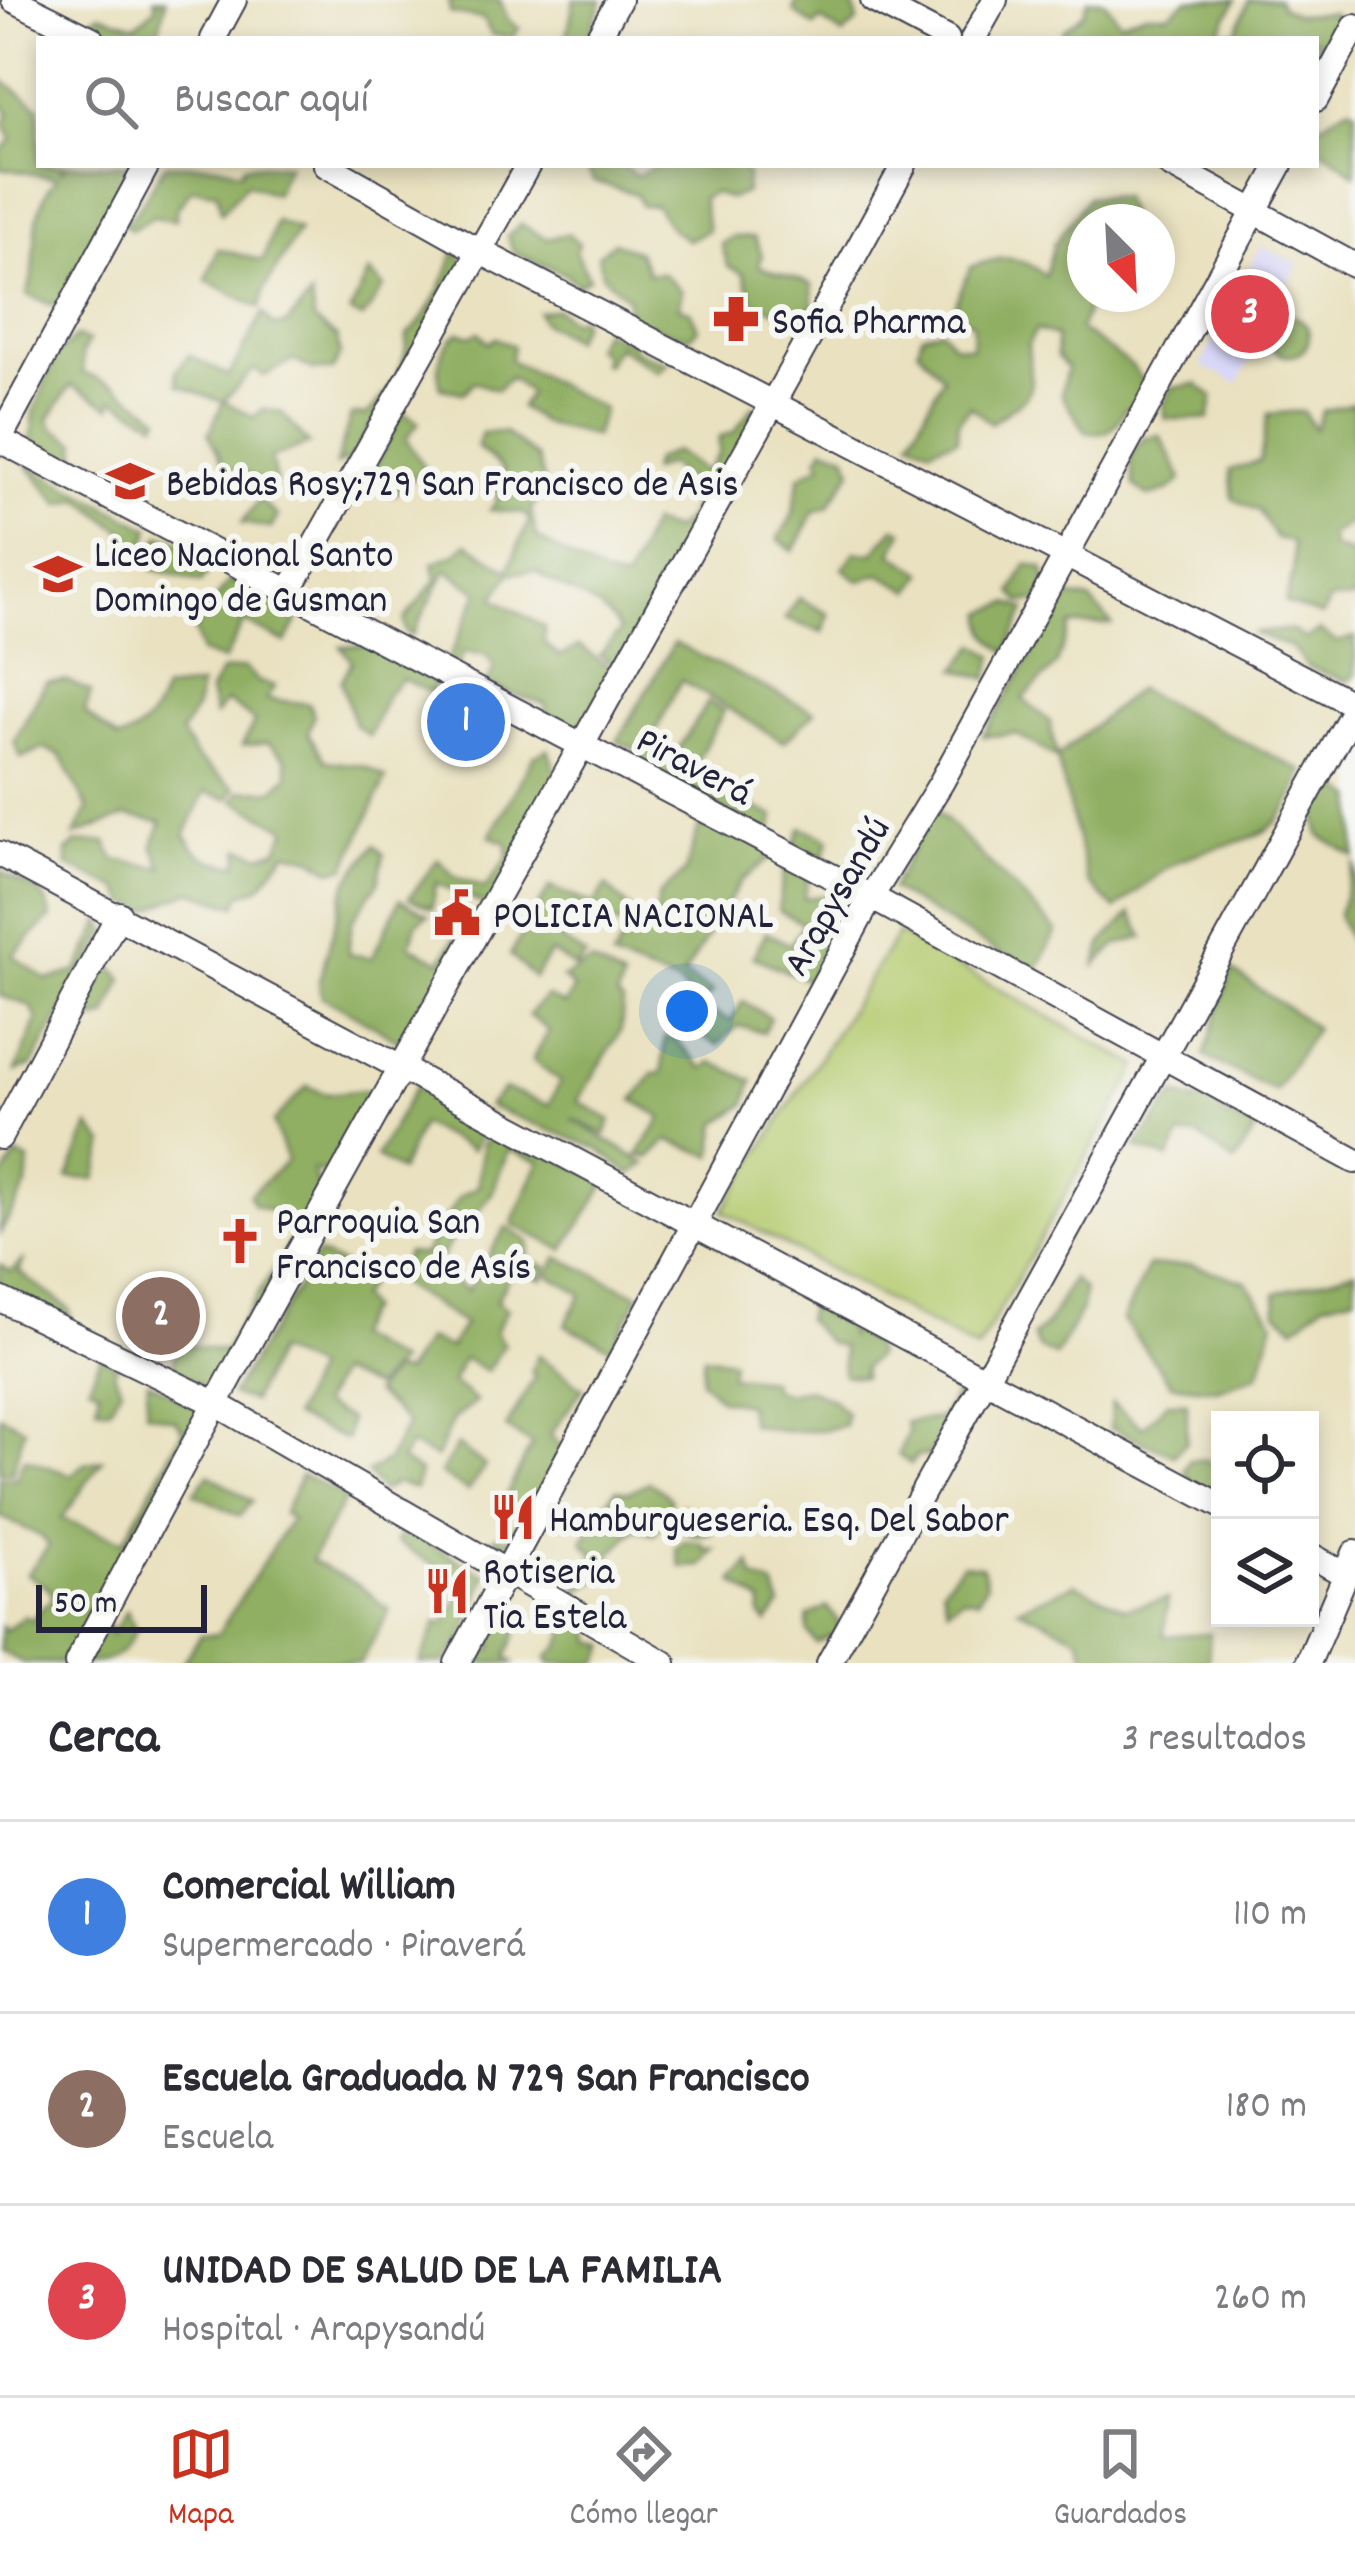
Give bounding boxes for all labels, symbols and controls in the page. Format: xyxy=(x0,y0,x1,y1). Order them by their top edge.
search box xyxy=(36,36,1319,168)
icon: search xyxy=(78,69,144,135)
text: Buscar aquí xyxy=(174,70,369,134)
north arrow xyxy=(1067,204,1175,312)
pin: 3 xyxy=(1211,269,1289,359)
pharmacy icon: Sofia Pharma xyxy=(711,294,761,344)
place label: Sofia Pharma xyxy=(772,298,966,353)
school or university icon: Bebidas Rosy;729 San Francisco de Asis xyxy=(105,456,155,506)
place label: Bebidas Rosy;729 San Francisco de Asis xyxy=(166,460,739,515)
place label: Liceo Nacional Santo Domingo de Gusman xyxy=(94,531,394,631)
school or university icon: Liceo Nacional Santo Domingo de Gusman xyxy=(33,549,83,599)
pin: 1 xyxy=(427,677,505,767)
street label: Piraverá xyxy=(625,716,761,824)
street label: Arapysandú xyxy=(772,808,907,988)
public building icon: POLICIA NACIONAL xyxy=(432,888,482,938)
place label: POLICIA NACIONAL xyxy=(493,892,774,947)
your location xyxy=(657,981,717,1041)
place label: Parroquia San Francisco de Asís xyxy=(276,1198,531,1298)
church icon: Parroquia San Francisco de Asís xyxy=(215,1216,265,1266)
pin: 2 xyxy=(122,1271,200,1361)
map controls xyxy=(1211,1411,1319,1627)
button: locate xyxy=(1211,1411,1319,1519)
restaurant icon: Hamburgueseria. Esq. Del Sabor xyxy=(488,1492,538,1542)
place label: Hamburgueseria. Esq. Del Sabor xyxy=(549,1496,1009,1551)
button: layers xyxy=(1211,1519,1319,1627)
place label: Rotiseria Tia Estela xyxy=(483,1548,627,1648)
restaurant icon: Rotiseria Tia Estela xyxy=(422,1566,472,1616)
scale bar xyxy=(36,1579,207,1632)
text: 50 m xyxy=(54,1582,118,1629)
text: Cerca xyxy=(48,1705,159,1777)
text: 3 resultados xyxy=(1122,1714,1307,1769)
text: Comercial William xyxy=(162,1857,456,1921)
text: 1 xyxy=(83,1889,91,1944)
text: 110 m xyxy=(1233,1889,1307,1944)
text: Supermercado · Piraverá xyxy=(162,1921,525,1976)
text: Escuela Graduada N 729 San Francisco xyxy=(162,2049,810,2113)
text: 2 xyxy=(78,2081,96,2136)
text: 180 m xyxy=(1226,2081,1307,2136)
text: Escuela xyxy=(162,2113,273,2168)
text: UNIDAD DE SALUD DE LA FAMILIA xyxy=(162,2241,722,2305)
text: 3 xyxy=(78,2273,96,2328)
text: 260 m xyxy=(1214,2273,1307,2328)
text: Hospital · Arapysandú xyxy=(162,2305,485,2360)
tab: Mapa xyxy=(168,2421,234,2540)
tab: Cómo llegar xyxy=(570,2421,718,2540)
tab: Guardados xyxy=(1054,2421,1187,2540)

